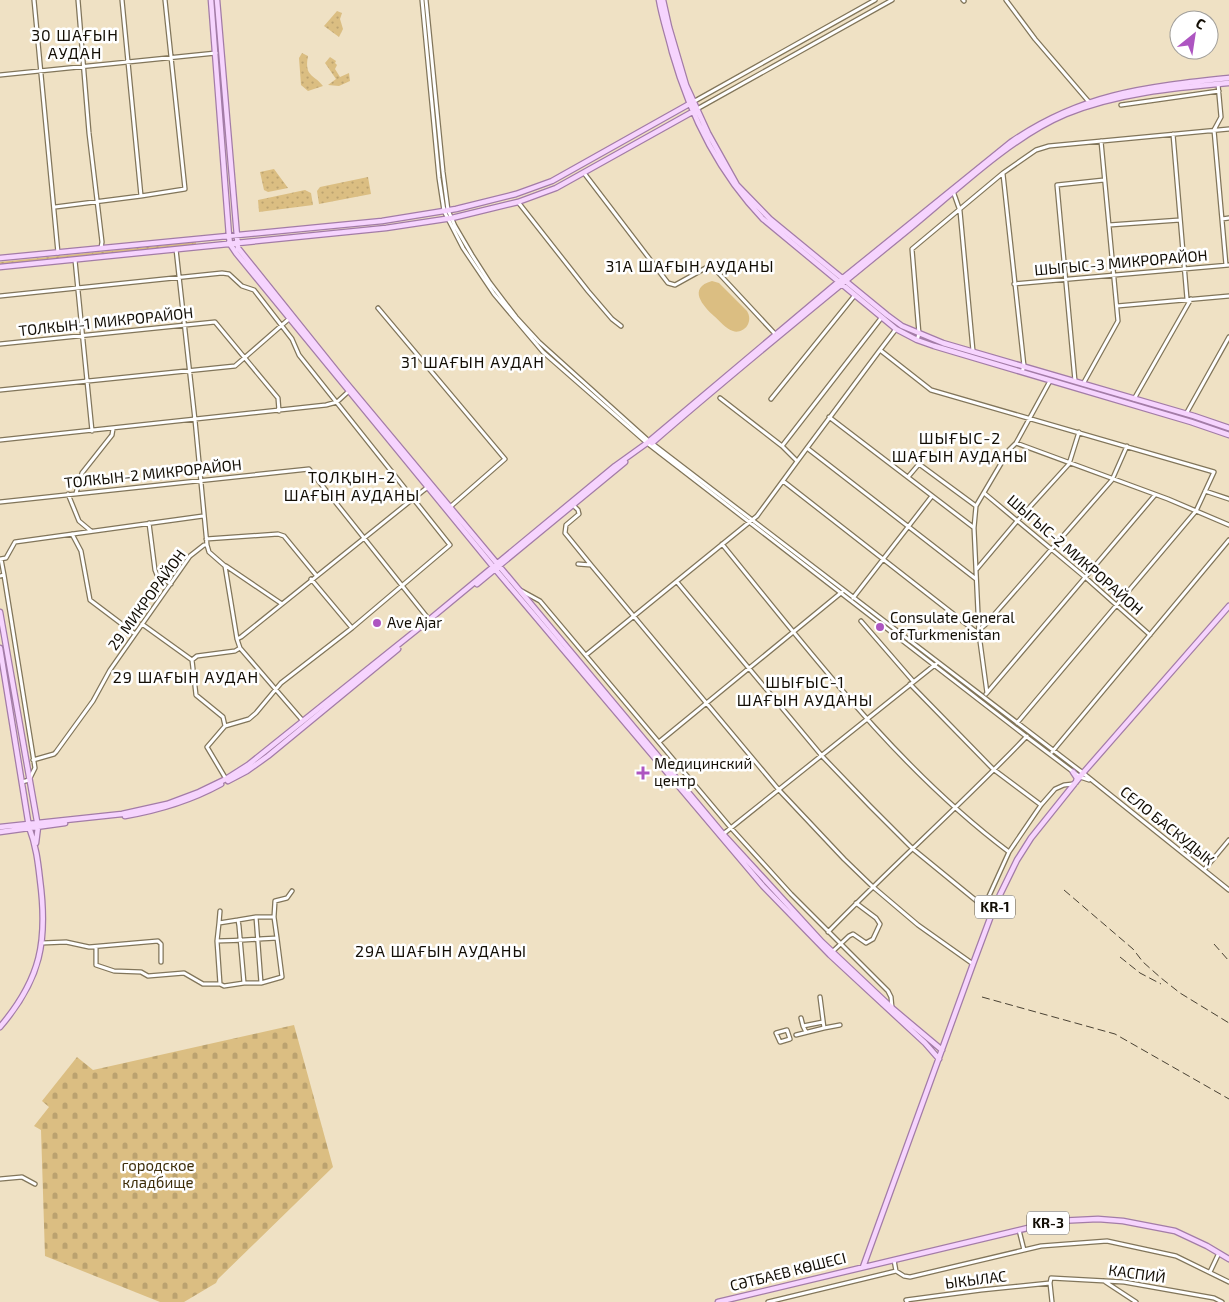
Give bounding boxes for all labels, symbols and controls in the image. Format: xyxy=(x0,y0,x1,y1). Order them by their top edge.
north arrow xyxy=(1169,10,1219,60)
text: С xyxy=(1193,14,1209,33)
district label: 30 ШАҒЫН АУДАН xyxy=(31,25,119,62)
street label: ШЫГЫС-3 МИКРОРАЙОН xyxy=(1034,245,1208,279)
district label: 31А ШАҒЫН АУДАНЫ xyxy=(605,256,775,275)
street label: ТОЛКЫН-1 МИКРОРАЙОН xyxy=(18,303,194,339)
district label: 31 ШАҒЫН АУДАН xyxy=(401,352,545,371)
district label: ШЫҒЫС-2 ШАҒЫН АУДАНЫ xyxy=(892,428,1028,465)
street label: ТОЛКЫН-2 МИКРОРАЙОН xyxy=(63,455,243,491)
district label: ТОЛҚЫН-2 ШАҒЫН АУДАНЫ xyxy=(284,467,420,504)
street label: ШЫГЫС-2 МИКРОРАЙОН xyxy=(1004,490,1147,618)
street label: 29 МИКРОРАЙОН xyxy=(104,545,189,653)
place label: Consulate General of Turkmenistan xyxy=(890,608,1015,643)
place label: Ave Ajar xyxy=(387,613,442,632)
marker: Ave Ajar xyxy=(371,617,383,629)
marker: Consulate General of Turkmenistan xyxy=(874,621,886,633)
district label: 29 ШАҒЫН АУДАН xyxy=(113,667,259,686)
district label: ШЫҒЫС-1 ШАҒЫН АУДАНЫ xyxy=(737,672,873,709)
place label: Медицинский центр xyxy=(654,754,752,789)
marker: Медицинский центр xyxy=(636,766,650,780)
street label: СЕЛО БАСКУДЫК xyxy=(1117,782,1218,869)
road number: KR-1 xyxy=(975,896,1015,919)
district label: 29А ШАҒЫН АУДАНЫ xyxy=(355,941,527,960)
park label: городское кладбище xyxy=(121,1156,195,1191)
road number: KR-3 xyxy=(1027,1212,1069,1234)
street label: СӘТБАЕВ КӨШЕСІ xyxy=(728,1248,848,1294)
street label: КАСПИЙ xyxy=(1107,1260,1167,1286)
street label: ЫКЫЛАС xyxy=(944,1266,1008,1292)

